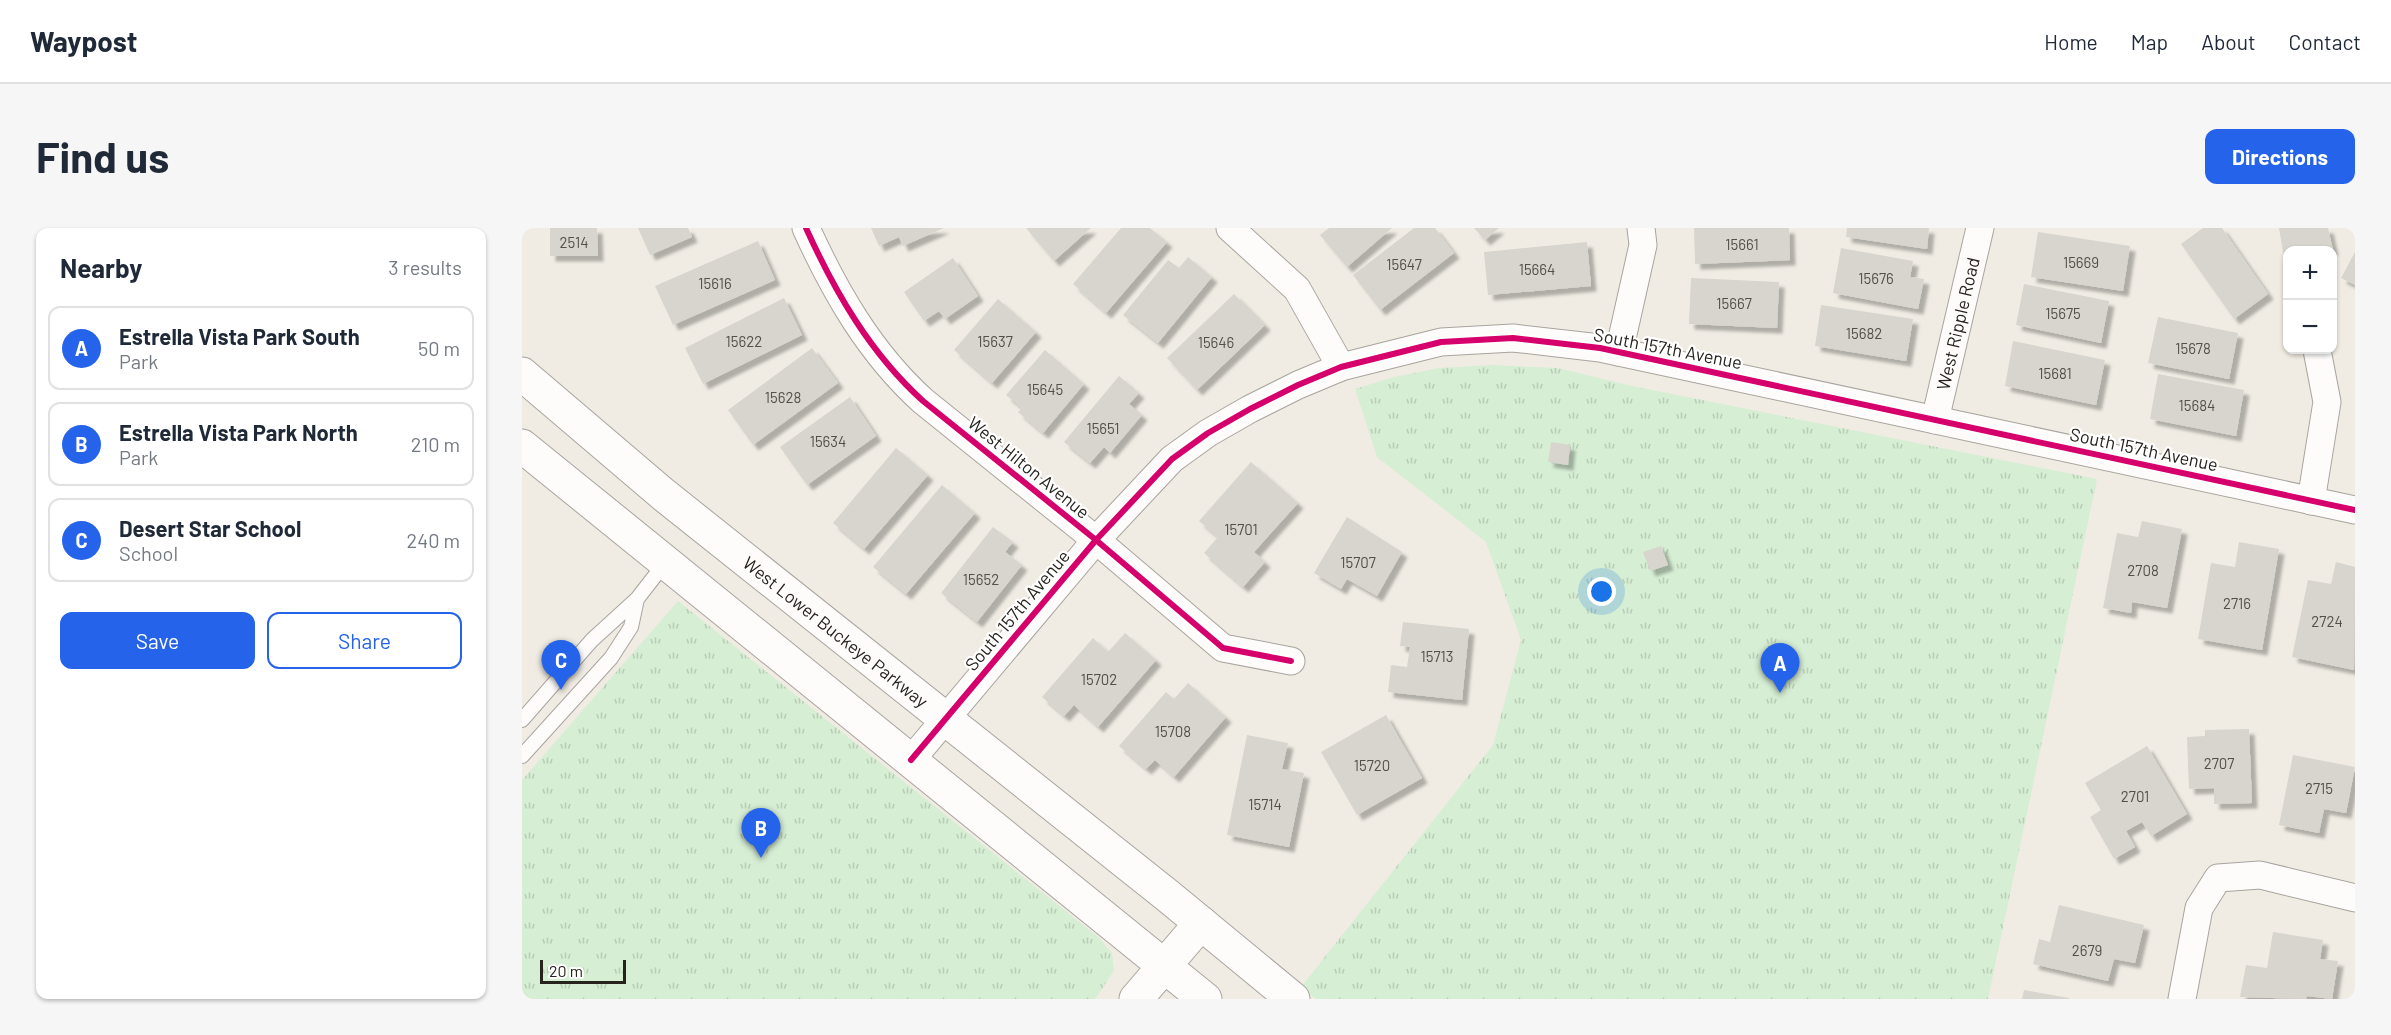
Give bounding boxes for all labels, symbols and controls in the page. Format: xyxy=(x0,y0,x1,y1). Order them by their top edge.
text: Waypost xyxy=(30,24,137,58)
text: Home xyxy=(2044,29,2098,54)
text: Map xyxy=(2131,29,2168,54)
text: About xyxy=(2201,29,2256,54)
text: Contact xyxy=(2289,29,2361,54)
button: Directions xyxy=(2205,129,2355,184)
text: Find us xyxy=(36,131,169,181)
house number: 2514 xyxy=(560,233,588,251)
house number: 15661 xyxy=(1725,235,1759,253)
map controls xyxy=(2283,246,2337,354)
button: + xyxy=(2283,246,2337,300)
text: Nearby xyxy=(60,252,142,283)
house number: 15669 xyxy=(2063,253,2099,271)
text: 3 results xyxy=(388,255,462,279)
house number: 15647 xyxy=(1386,255,1422,273)
street label: West Ripple Road xyxy=(1931,255,1984,392)
house number: 15664 xyxy=(1519,260,1555,278)
house number: 15676 xyxy=(1858,269,1894,287)
house number: 15616 xyxy=(698,274,732,292)
house number: 15667 xyxy=(1716,294,1752,312)
button: − xyxy=(2283,300,2337,354)
house number: 15675 xyxy=(2045,304,2081,322)
text: Estrella Vista Park South xyxy=(119,323,360,349)
street label: South 157th Avenue xyxy=(1592,323,1744,373)
house number: 15682 xyxy=(1846,324,1882,342)
house number: 15622 xyxy=(726,332,762,350)
house number: 15637 xyxy=(977,332,1013,350)
house number: 15646 xyxy=(1198,333,1234,351)
text: A xyxy=(75,336,88,360)
text: 50 m xyxy=(418,336,460,360)
house number: 15678 xyxy=(2175,339,2211,357)
text: Park xyxy=(119,349,158,373)
house number: 15681 xyxy=(2038,364,2072,382)
house number: 15645 xyxy=(1027,380,1063,398)
house number: 15628 xyxy=(765,388,801,406)
house number: 15684 xyxy=(2179,396,2215,414)
street label: West Hilton Avenue xyxy=(964,411,1094,523)
text: Estrella Vista Park North xyxy=(119,419,358,445)
house number: 15651 xyxy=(1086,419,1120,437)
street label: South 157th Avenue xyxy=(2068,423,2220,475)
text: B xyxy=(75,432,88,456)
text: 210 m xyxy=(411,432,460,456)
house number: 15634 xyxy=(810,432,846,450)
text: Park xyxy=(119,445,158,469)
text: Desert Star School xyxy=(119,515,301,541)
house number: 15701 xyxy=(1224,520,1258,538)
text: C xyxy=(75,528,88,552)
text: 240 m xyxy=(406,528,460,552)
text: School xyxy=(119,541,178,565)
street label: South 157th Avenue xyxy=(960,545,1074,675)
street label: West Lower Buckeye Parkway xyxy=(739,551,933,712)
house number: 15707 xyxy=(1340,553,1376,571)
house number: 2708 xyxy=(2127,561,2159,579)
house number: 15652 xyxy=(963,570,999,588)
your location xyxy=(1587,577,1616,606)
house number: 2716 xyxy=(2223,594,2251,612)
button: Save xyxy=(60,612,255,669)
button: Share xyxy=(267,612,462,669)
house number: 2724 xyxy=(2311,612,2343,630)
pin: C xyxy=(542,640,580,690)
pin: A xyxy=(1760,644,1800,693)
house number: 15713 xyxy=(1420,647,1454,665)
house number: 15702 xyxy=(1081,670,1117,688)
house number: 15708 xyxy=(1155,722,1191,740)
house number: 2707 xyxy=(2204,754,2234,772)
house number: 15720 xyxy=(1354,756,1390,774)
house number: 2715 xyxy=(2305,779,2333,797)
house number: 2701 xyxy=(2121,787,2149,805)
house number: 15714 xyxy=(1248,795,1282,813)
pin: B xyxy=(742,808,780,858)
house number: 2679 xyxy=(2072,941,2102,959)
scale bar xyxy=(540,957,626,984)
text: 20 m xyxy=(549,961,583,980)

